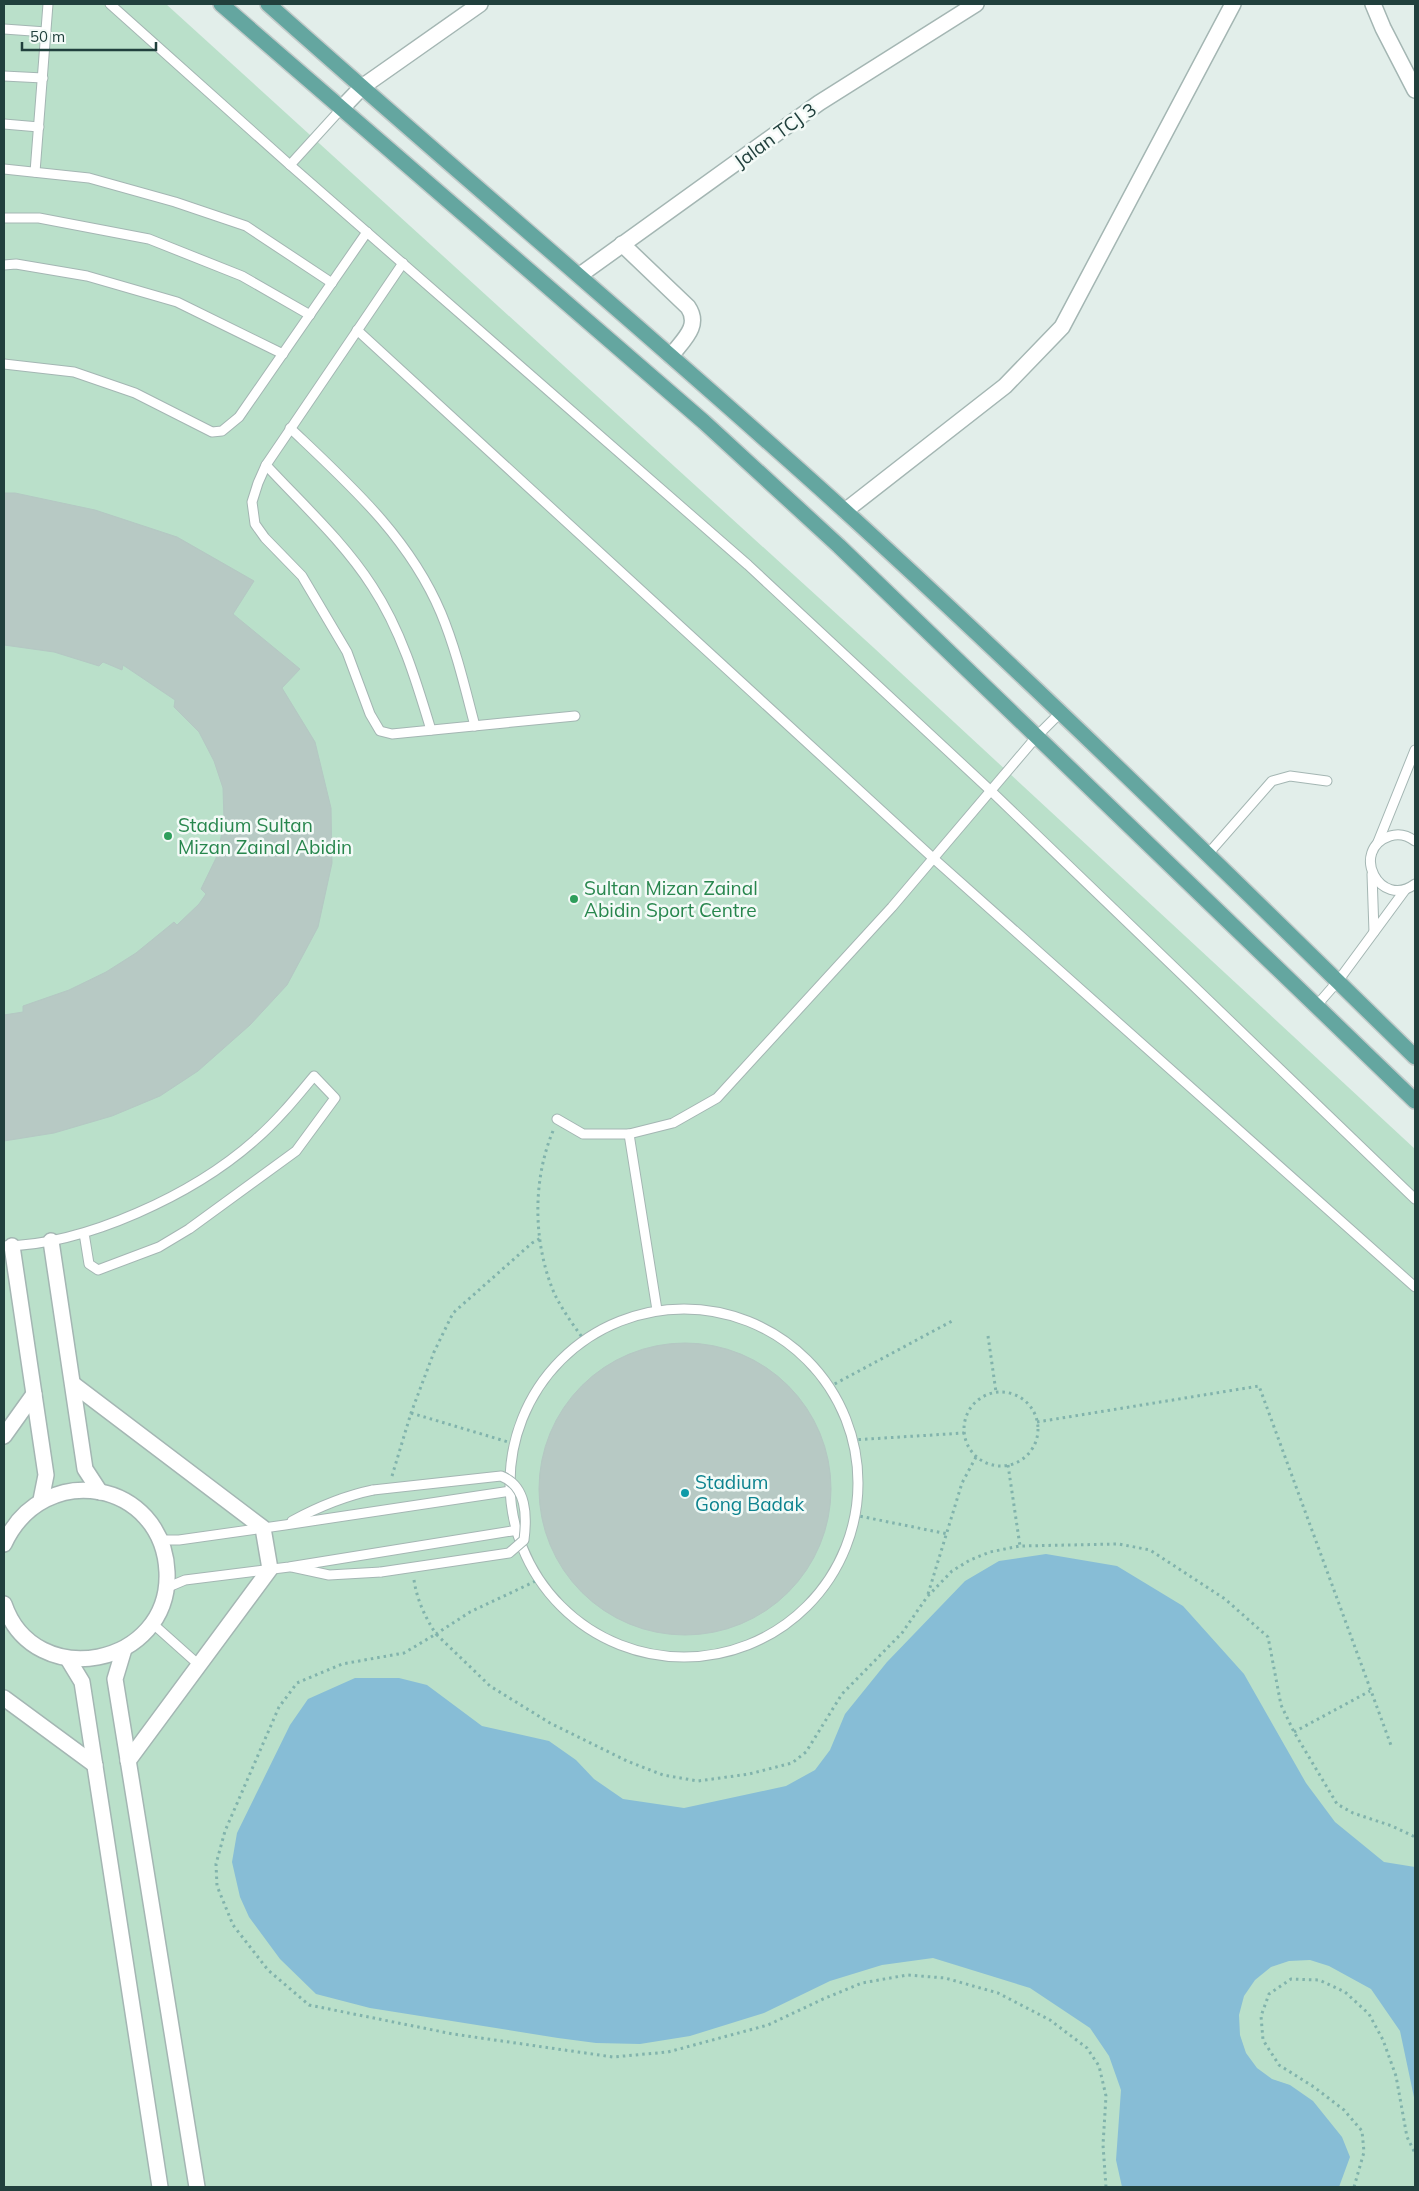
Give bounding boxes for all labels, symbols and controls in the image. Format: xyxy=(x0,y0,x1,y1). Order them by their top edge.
scale bar xyxy=(22,20,156,52)
text: 50 m xyxy=(30,27,65,46)
street label: Jalan TCJ 3 xyxy=(729,97,821,173)
place label: Stadium Sultan Mizan Zainal Abidin xyxy=(178,813,352,859)
marker: Stadium Sultan Mizan Zainal Abidin xyxy=(162,830,174,842)
place label: Sultan Mizan Zainal Abidin Sport Centre xyxy=(584,876,758,922)
marker: Sultan Mizan Zainal Abidin Sport Centre xyxy=(568,893,580,905)
place label: Stadium Gong Badak xyxy=(695,1470,804,1516)
marker: Stadium Gong Badak xyxy=(679,1487,691,1499)

